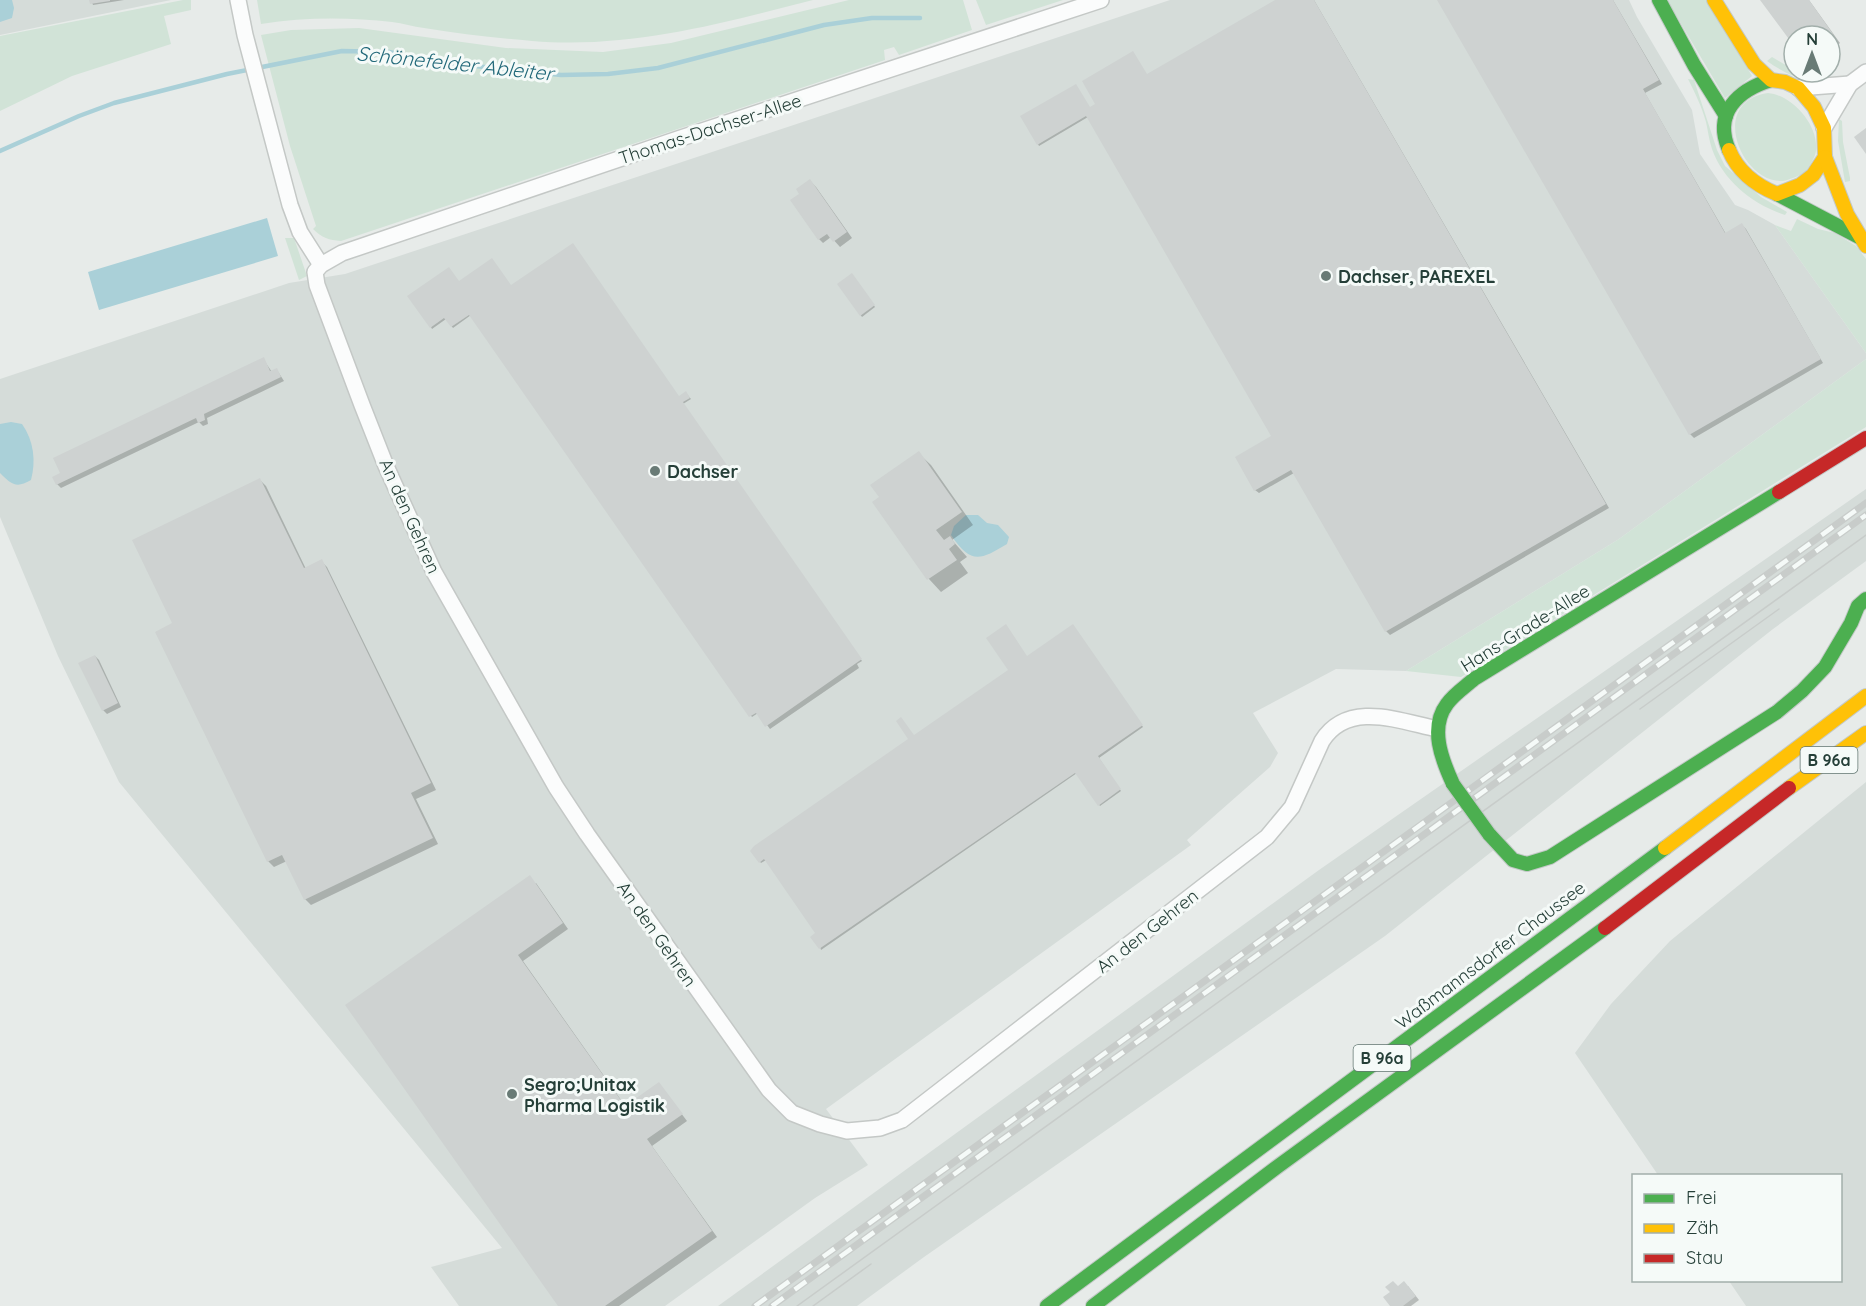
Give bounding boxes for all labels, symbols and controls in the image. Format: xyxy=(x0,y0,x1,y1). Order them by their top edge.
north arrow xyxy=(1782,24,1842,84)
text: N xyxy=(1806,29,1818,49)
water label: Schönefelder Ableiter xyxy=(356,40,557,86)
street label: Thomas-Dachser-Allee xyxy=(616,89,804,169)
place label: Dachser, PAREXEL xyxy=(1338,265,1496,288)
marker: Dachser, PAREXEL xyxy=(1319,269,1333,283)
street label: An den Gehren xyxy=(374,455,446,577)
place label: Dachser xyxy=(667,460,738,483)
marker: Dachser xyxy=(648,464,662,478)
street label: Hans-Grade-Allee xyxy=(1456,579,1594,677)
road number: B 96a xyxy=(1800,747,1858,773)
street label: Waßmannsdorfer Chaussee xyxy=(1390,876,1590,1034)
street label: An den Gehren xyxy=(612,877,702,991)
street label: An den Gehren xyxy=(1091,884,1203,978)
road number: B 96a xyxy=(1354,1045,1410,1071)
place label: Segro;Unitax Pharma Logistik xyxy=(524,1073,665,1117)
marker: Segro;Unitax Pharma Logistik xyxy=(505,1087,519,1101)
legend xyxy=(1632,1174,1842,1282)
text: Frei xyxy=(1686,1186,1717,1209)
text: Zäh xyxy=(1686,1216,1719,1239)
text: Stau xyxy=(1686,1246,1723,1269)

